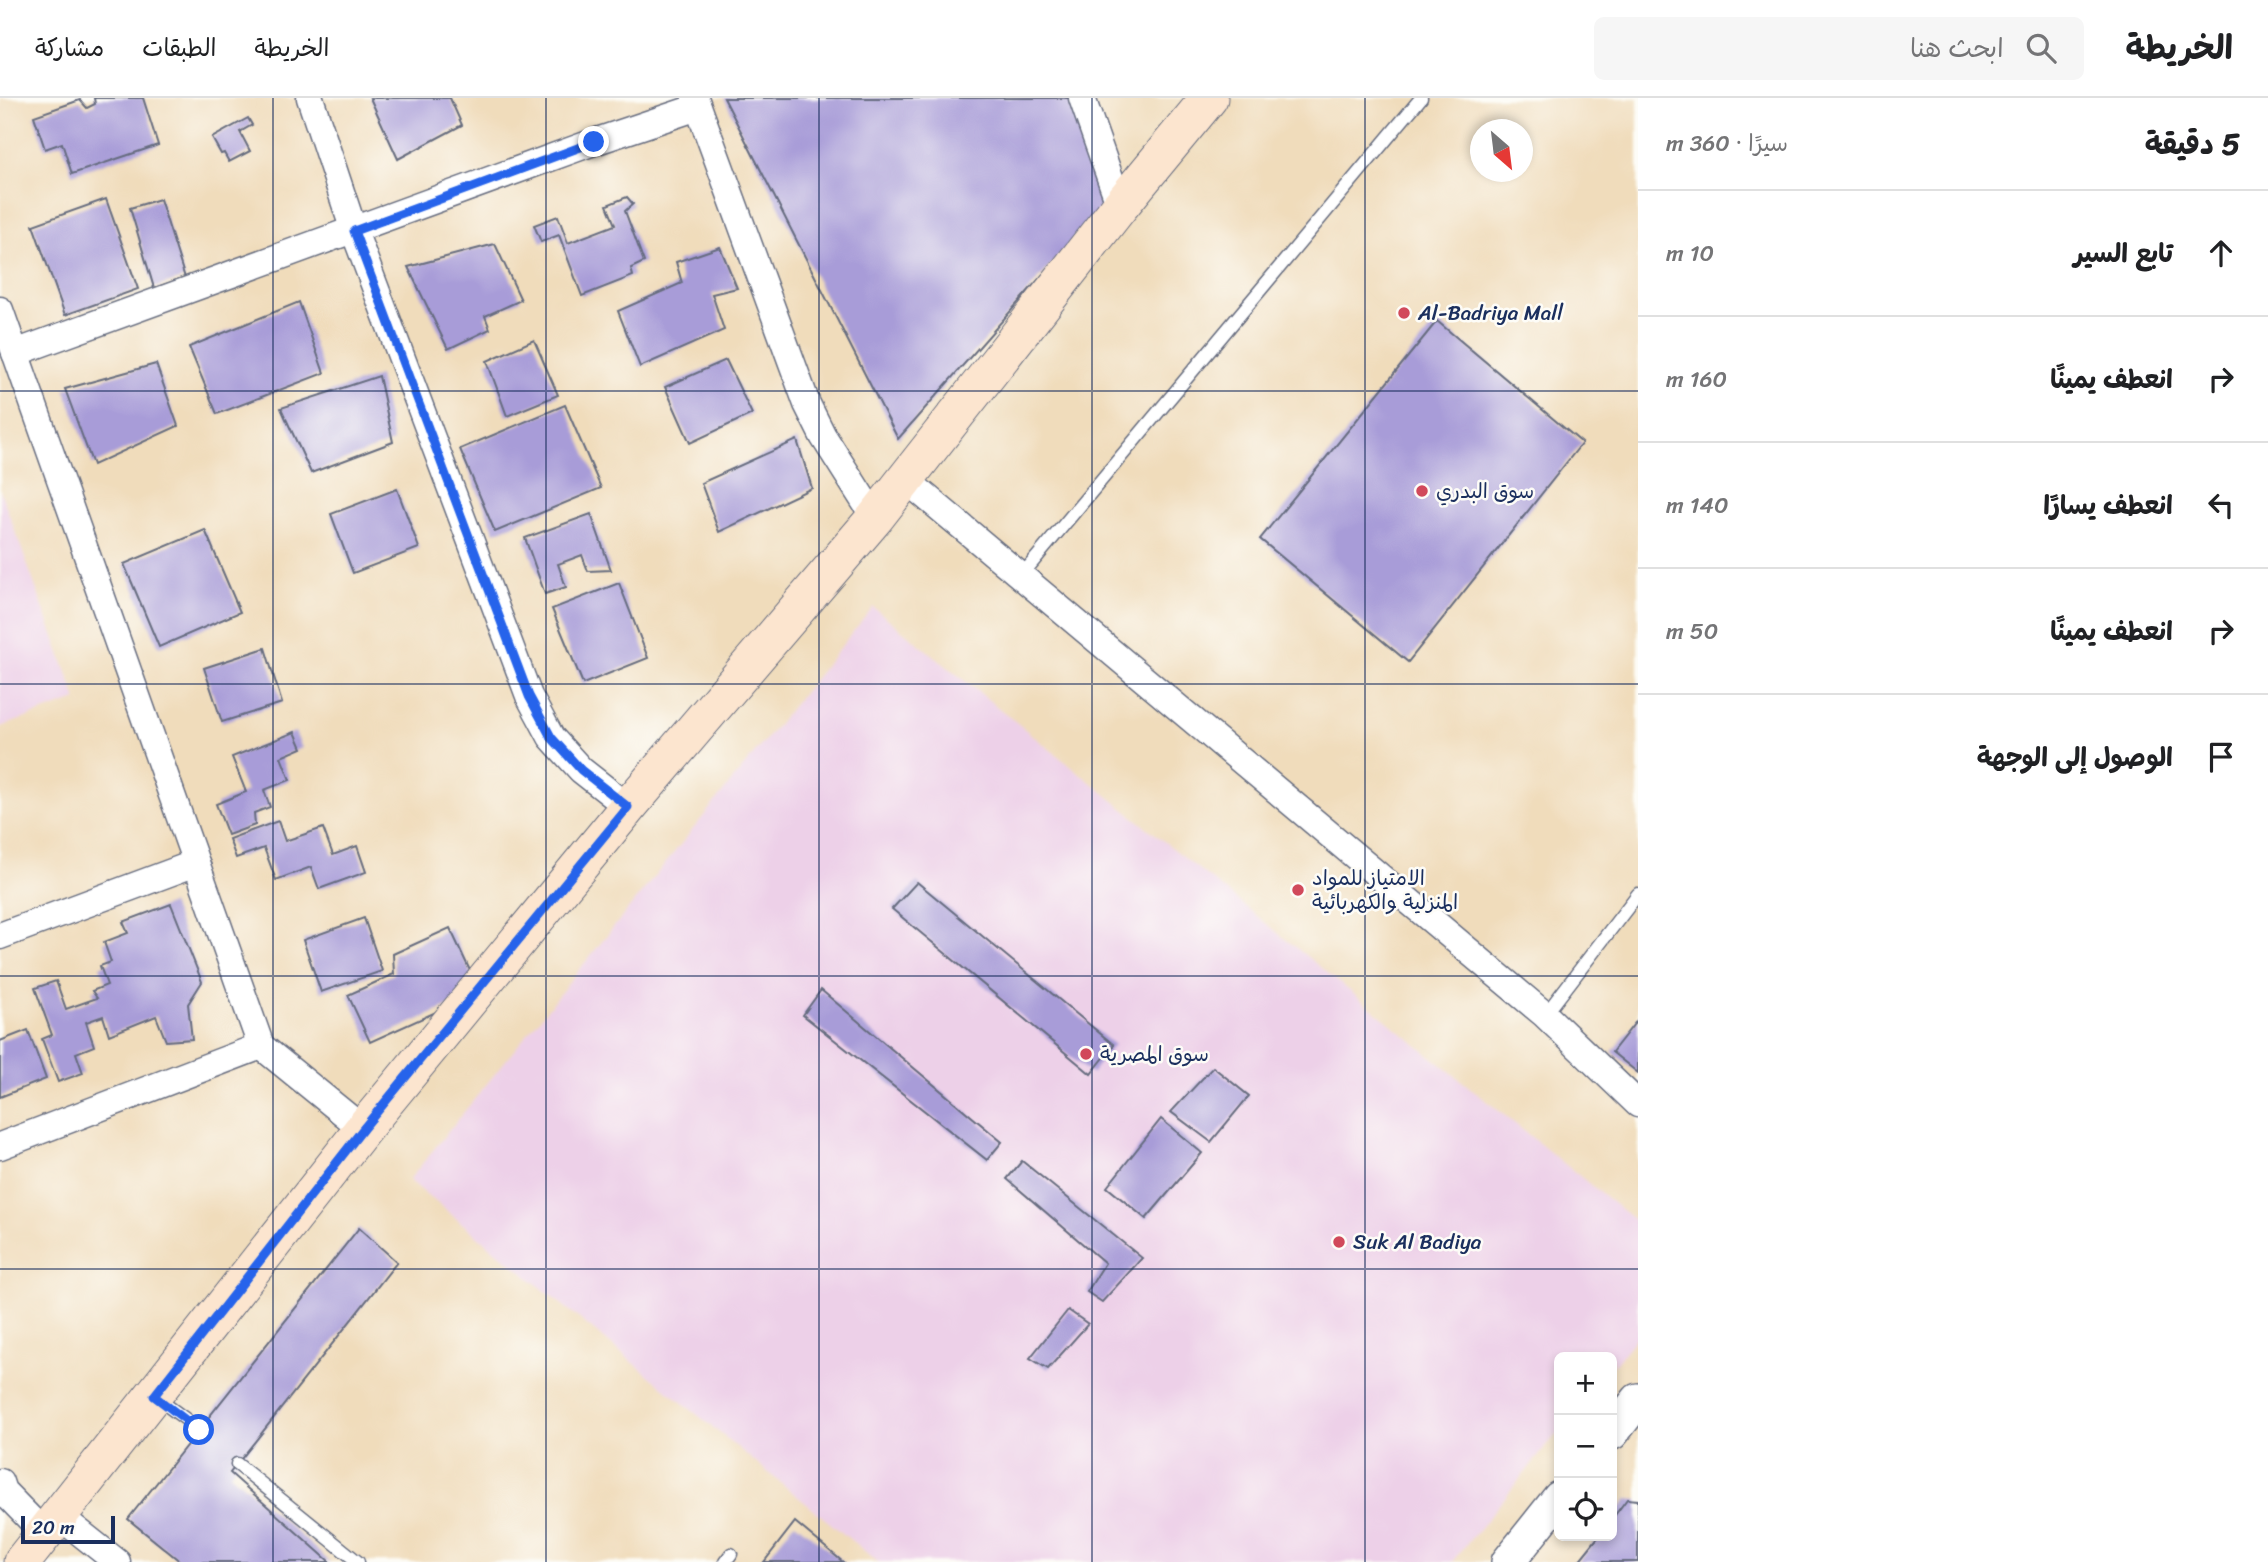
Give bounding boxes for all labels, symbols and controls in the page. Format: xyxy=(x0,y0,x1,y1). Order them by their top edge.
search box xyxy=(1594,17,2084,80)
text: الخريطة xyxy=(2126,19,2233,77)
text: ابحث هنا xyxy=(1910,25,2004,71)
text: مشاركة xyxy=(35,27,104,69)
text: الطبقات xyxy=(142,27,217,69)
text: الخريطة xyxy=(255,27,329,69)
icon: search xyxy=(2022,29,2060,67)
text: 5 دقيقة xyxy=(2145,117,2240,171)
north arrow xyxy=(1470,119,1533,182)
text: سيرًا · 360 m xyxy=(1666,123,1788,164)
route end xyxy=(578,126,609,157)
text: تابع السير xyxy=(2074,230,2173,276)
text: 10 m xyxy=(1666,233,1714,274)
icon: ahead xyxy=(2202,234,2240,272)
place label: Al-Badriya Mall xyxy=(1417,294,1564,332)
marker: Al-Badriya Mall xyxy=(1396,305,1412,321)
text: انعطف يمينًا xyxy=(2050,356,2173,402)
text: 160 m xyxy=(1666,359,1727,400)
icon: right xyxy=(2202,360,2240,398)
place label: سوق البدري xyxy=(1436,472,1534,510)
text: انعطف يسارًا xyxy=(2043,482,2173,528)
marker: سوق البدري xyxy=(1414,483,1430,499)
text: 140 m xyxy=(1666,485,1728,526)
icon: left xyxy=(2202,486,2240,524)
text: انعطف يمينًا xyxy=(2050,608,2173,654)
text: 50 m xyxy=(1666,611,1718,652)
icon: right xyxy=(2202,612,2240,650)
text: الوصول إلى الوجهة xyxy=(1977,734,2173,780)
icon: arrive xyxy=(2202,738,2240,776)
place label: الامتياز للمواد المنزلية والكهربائية xyxy=(1312,859,1458,921)
marker: الامتياز للمواد المنزلية والكهربائية xyxy=(1290,882,1306,898)
place label: سوق المصرية xyxy=(1100,1035,1209,1073)
marker: سوق المصرية xyxy=(1078,1046,1094,1062)
place label: Suk Al Badiya xyxy=(1353,1223,1482,1261)
marker: Suk Al Badiya xyxy=(1331,1234,1347,1250)
map controls xyxy=(1554,1352,1617,1541)
button: + xyxy=(1554,1352,1617,1415)
route start xyxy=(183,1414,214,1445)
button: − xyxy=(1554,1415,1617,1478)
button: locate xyxy=(1554,1478,1617,1541)
text: 20 m xyxy=(32,1511,75,1544)
scale bar xyxy=(21,1513,116,1545)

